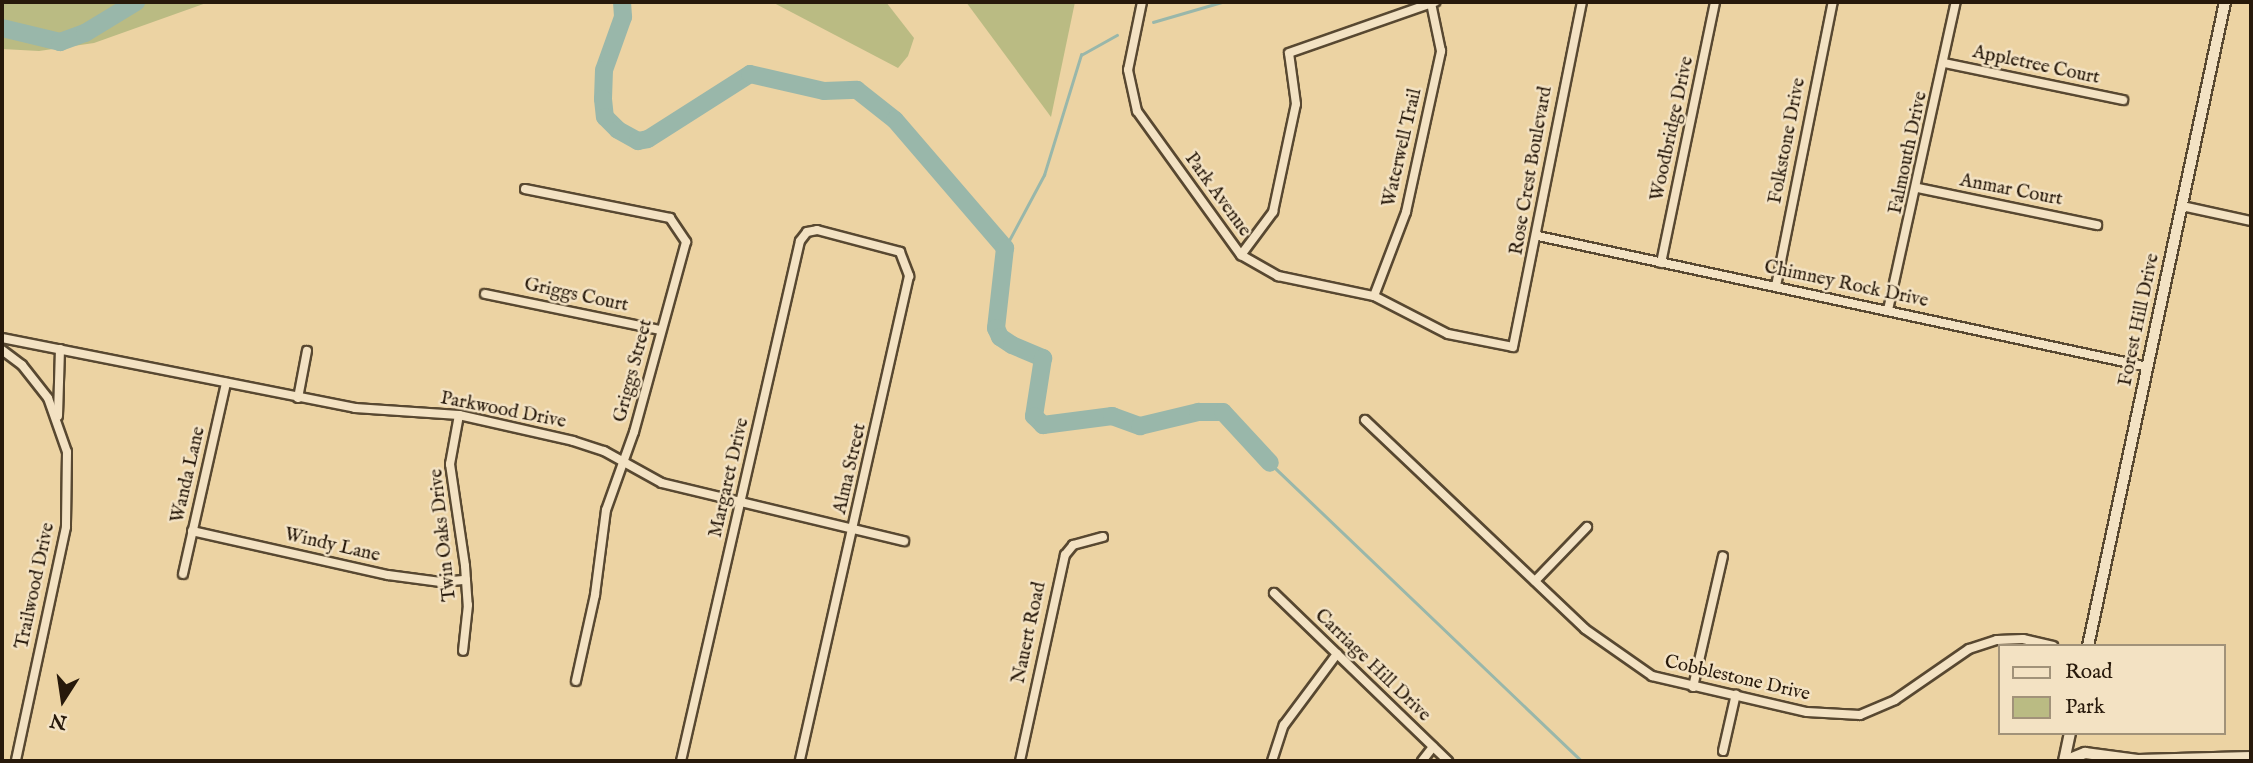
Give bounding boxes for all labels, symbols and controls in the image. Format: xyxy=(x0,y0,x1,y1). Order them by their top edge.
street label: Appletree Court xyxy=(1970,41,2102,91)
street label: Woodbridge Drive xyxy=(1647,55,1699,203)
street label: Folkstone Drive xyxy=(1765,76,1811,206)
street label: Rose Crest Boulevard xyxy=(1506,85,1558,257)
street label: Waterwell Trail xyxy=(1378,87,1428,209)
street label: Falmouth Drive xyxy=(1885,90,1933,216)
street label: Park Avenue xyxy=(1179,149,1255,241)
street label: Anmar Court xyxy=(1958,170,2064,212)
street label: Forest Hill Drive xyxy=(2115,251,2165,389)
street label: Chimney Rock Drive xyxy=(1762,256,1930,314)
street label: Griggs Court xyxy=(522,274,630,318)
street label: Griggs Street xyxy=(609,317,659,425)
street label: Parkwood Drive xyxy=(438,388,568,434)
street label: Margaret Drive xyxy=(705,416,755,540)
street label: Alma Street xyxy=(830,421,872,517)
street label: Wanda Lane xyxy=(167,425,211,525)
street label: Twin Oaks Drive xyxy=(426,468,462,602)
street label: Trailwood Drive xyxy=(11,521,61,651)
street label: Windy Lane xyxy=(282,524,382,568)
street label: Nauert Road xyxy=(1008,580,1052,686)
street label: Carriage Hill Drive xyxy=(1309,605,1435,727)
legend xyxy=(1997,644,2225,735)
street label: Cobblestone Drive xyxy=(1662,651,1812,707)
text: Road xyxy=(2065,659,2112,686)
north arrow xyxy=(28,665,98,735)
text: Park xyxy=(2065,694,2105,721)
text: N xyxy=(48,707,69,734)

